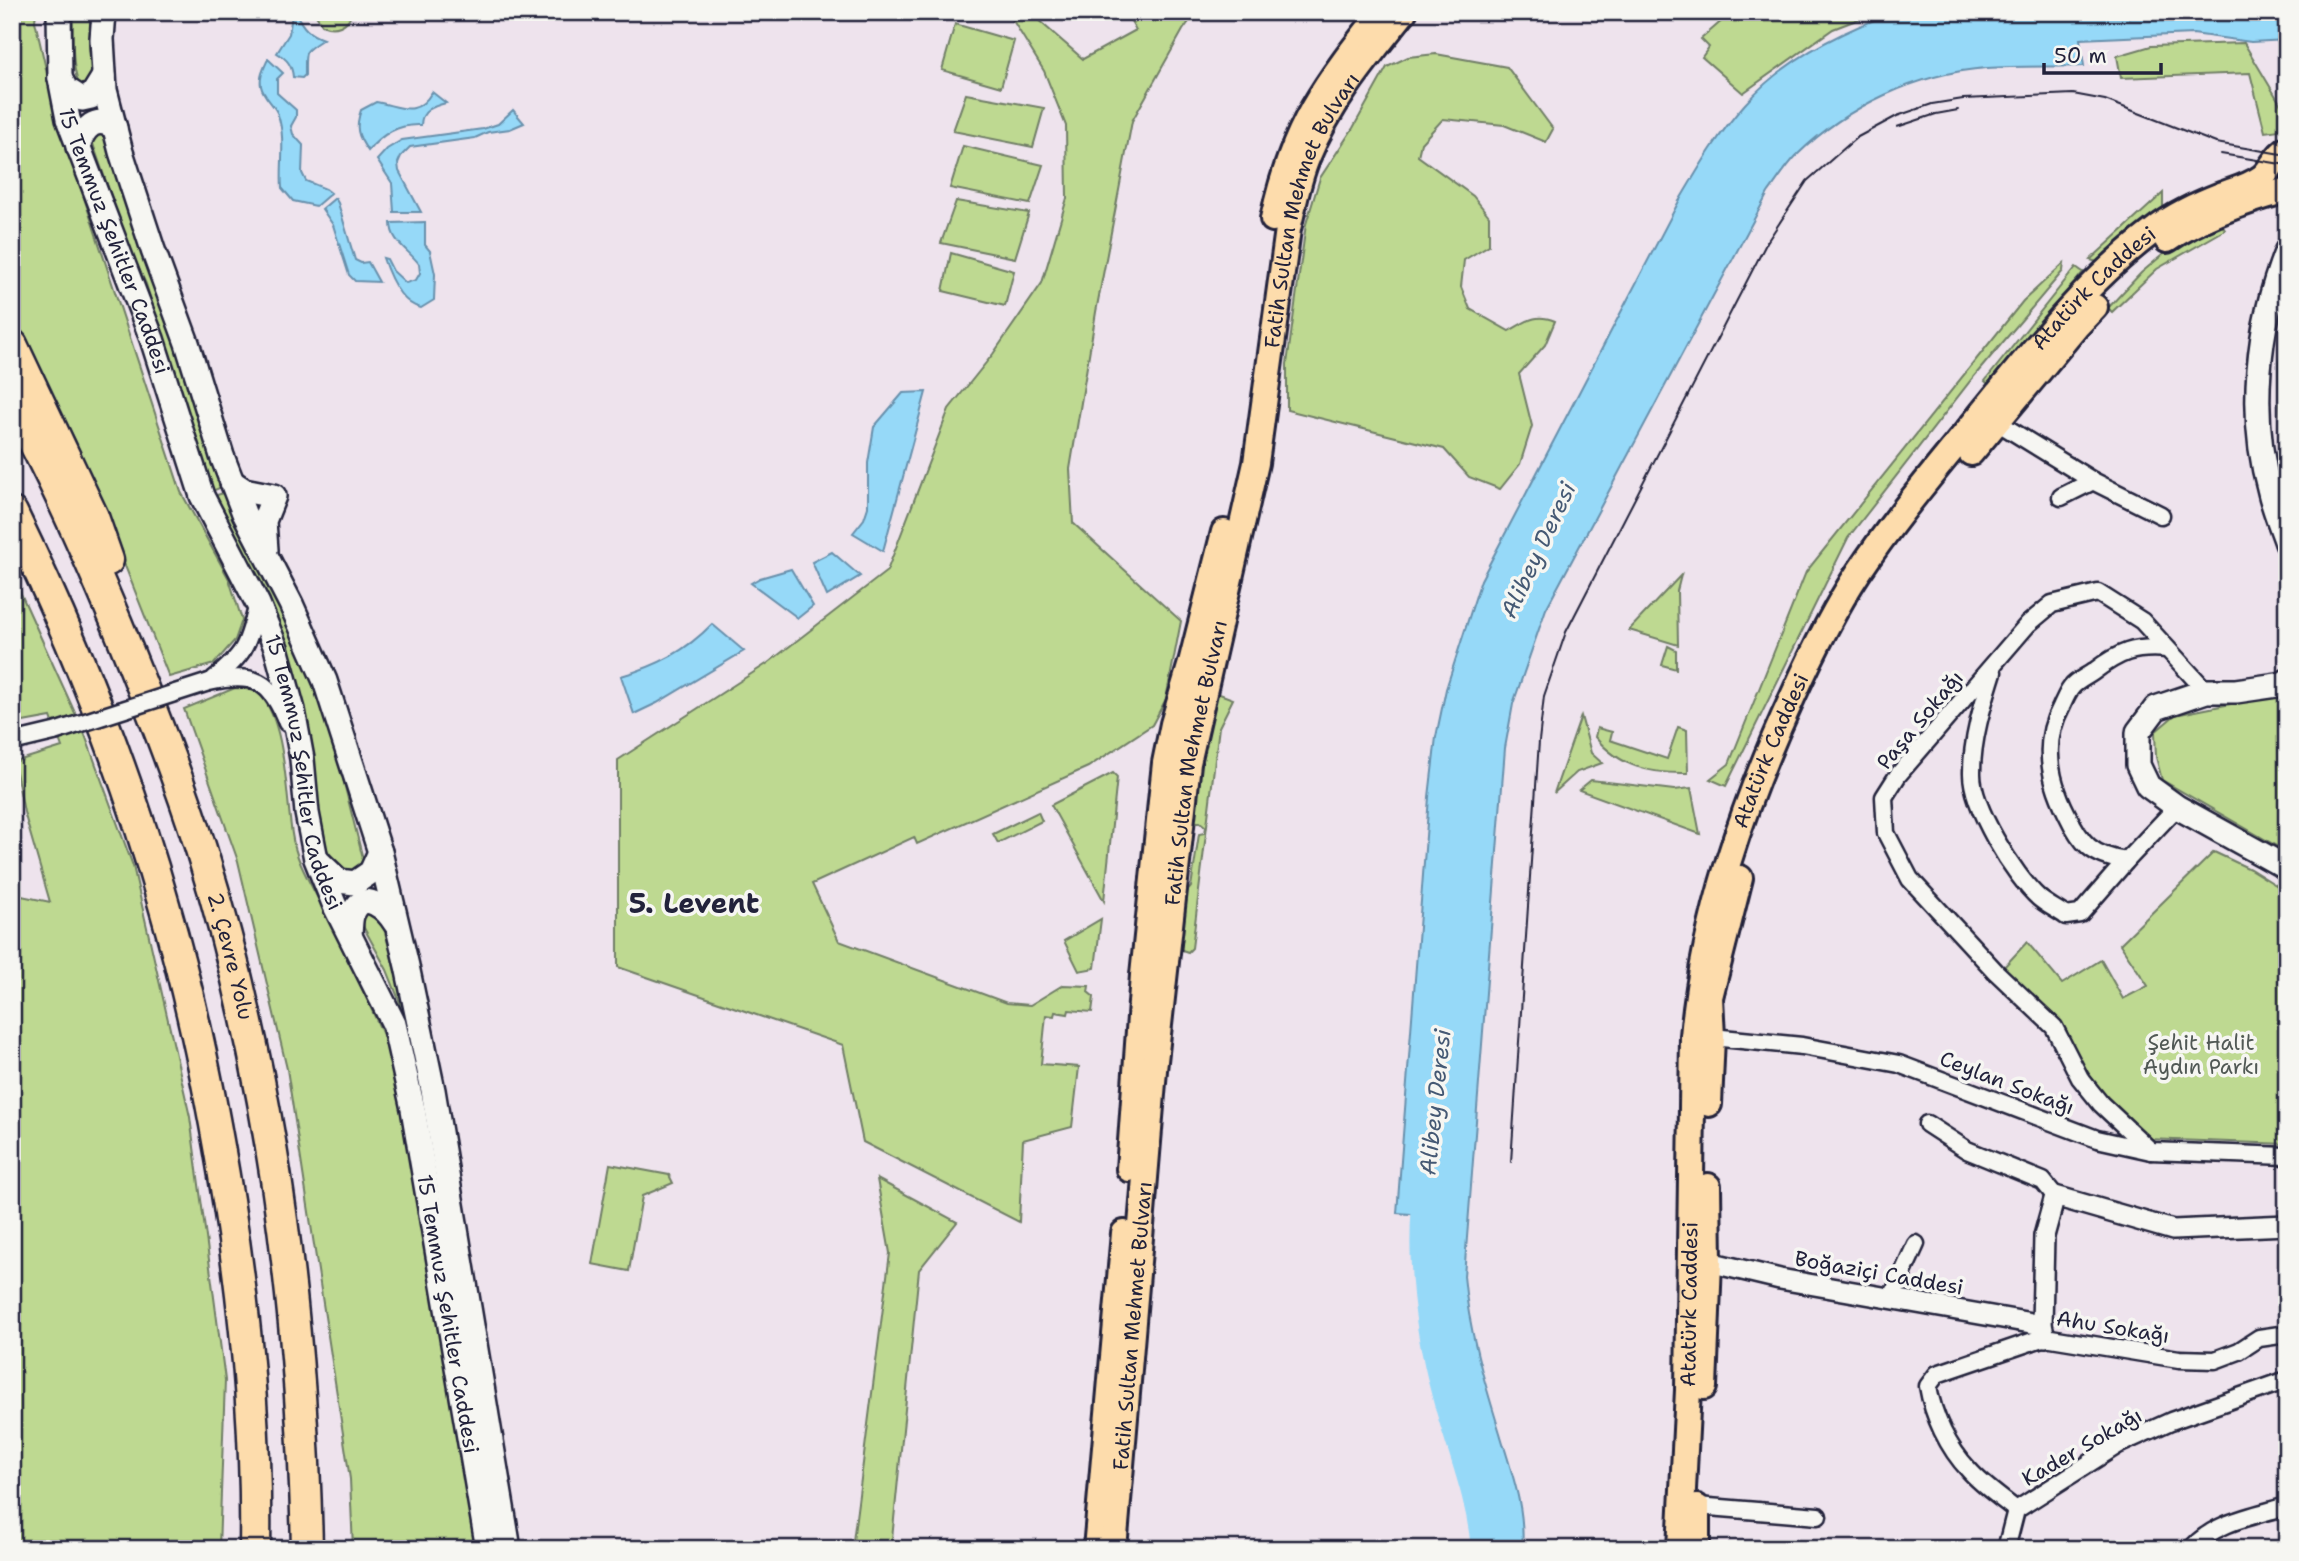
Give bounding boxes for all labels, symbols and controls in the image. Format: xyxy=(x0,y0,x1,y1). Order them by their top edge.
scale bar xyxy=(2044,32,2161,76)
text: 50 m xyxy=(2054,42,2107,70)
street label: Fatih Sultan Mehmet Bulvarı xyxy=(1258,67,1366,350)
street label: 15 Temmuz Şehitler Caddesi xyxy=(52,105,176,378)
street label: Atatürk Caddesi xyxy=(2025,220,2162,356)
water label: Alibey Deresi xyxy=(1493,477,1583,623)
street label: Fatih Sultan Mehmet Bulvarı xyxy=(1158,617,1234,907)
street label: 15 Temmuz Şehitler Caddesi xyxy=(258,630,349,915)
street label: Paşa Sokağı xyxy=(1870,665,1970,775)
street label: Atatürk Caddesi xyxy=(1726,669,1815,832)
district label: 5. Levent xyxy=(629,884,759,922)
street label: 2. Çevre Yolu xyxy=(201,889,260,1023)
water label: Alibey Deresi xyxy=(1412,1027,1458,1176)
park label: Şehit Halit Aydın Parkı xyxy=(2143,1029,2259,1081)
street label: Ceylan Sokağı xyxy=(1936,1044,2078,1122)
street label: 15 Temmuz Şehitler Caddesi xyxy=(410,1172,485,1456)
street label: Fatih Sultan Mehmet Bulvarı xyxy=(1107,1180,1159,1471)
street label: Atatürk Caddesi xyxy=(1674,1221,1704,1387)
street label: Boğaziçi Caddesi xyxy=(1792,1244,1966,1302)
street label: Ahu Sokağı xyxy=(2055,1304,2171,1350)
street label: Kader Sokağı xyxy=(2017,1401,2147,1493)

